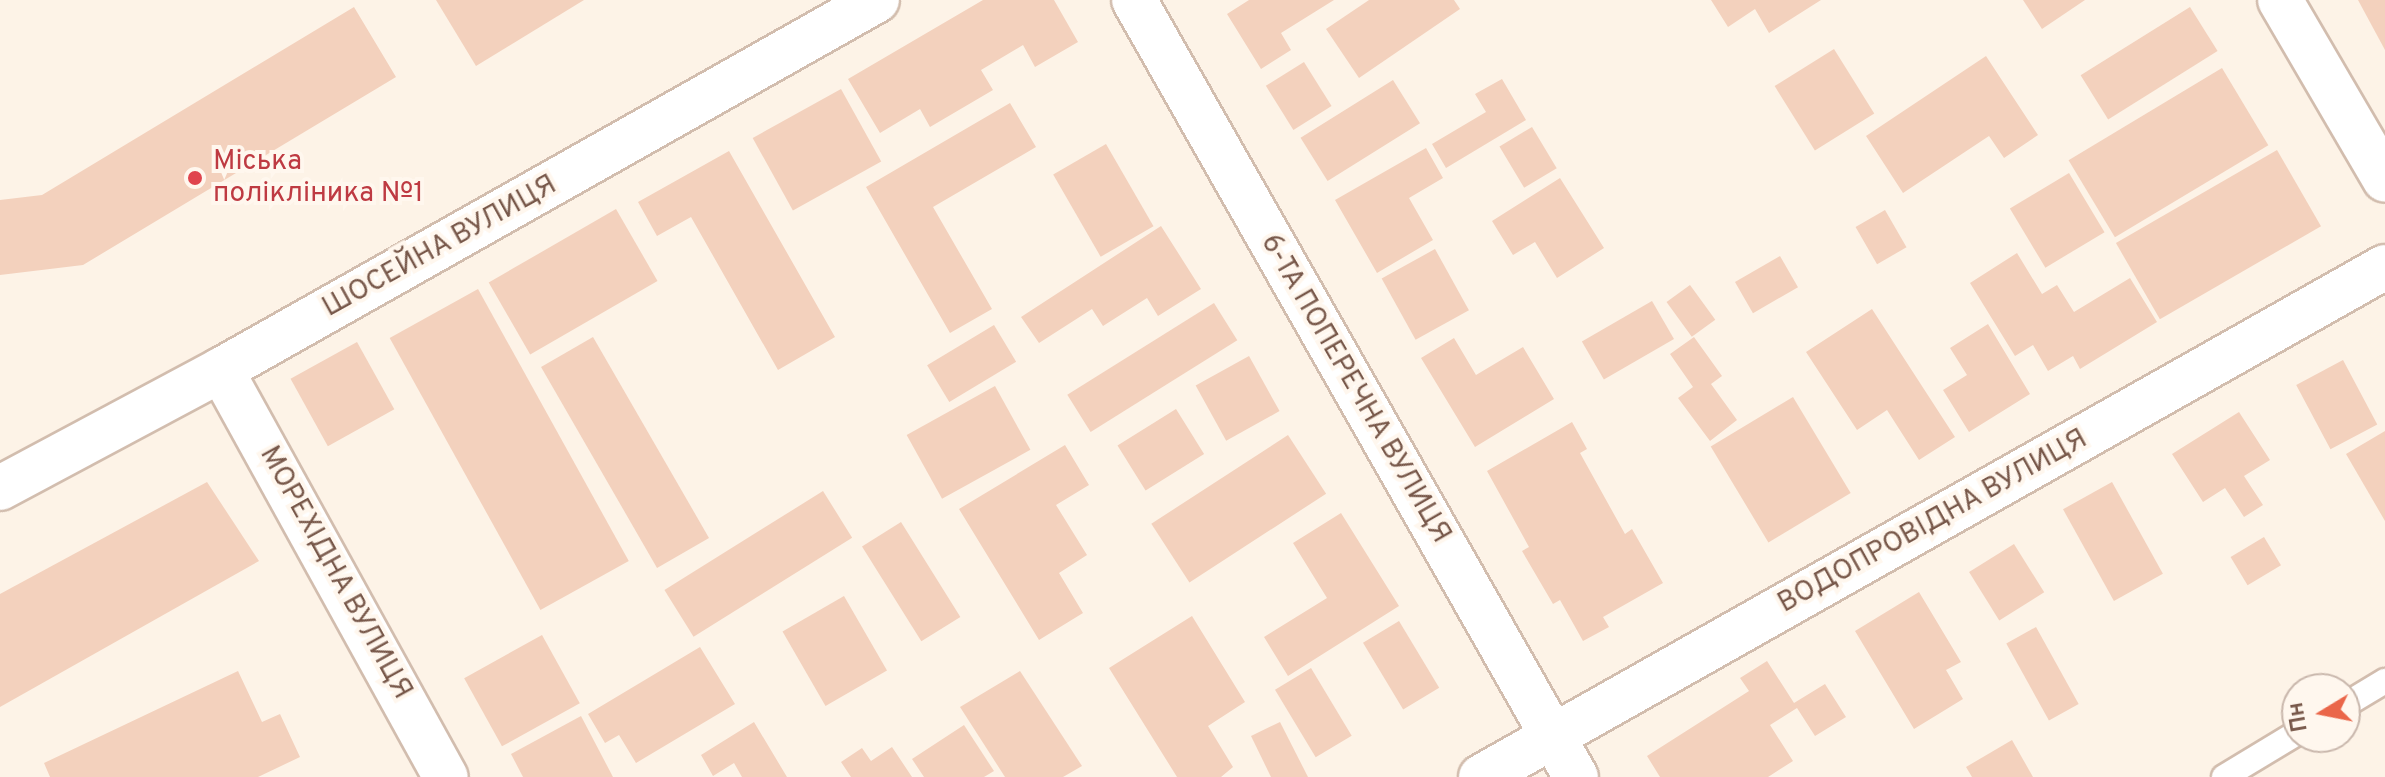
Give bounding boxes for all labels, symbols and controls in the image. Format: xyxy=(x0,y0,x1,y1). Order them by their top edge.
place label: Міська полікліника №1 xyxy=(213,145,424,211)
marker: Міська полікліника №1 xyxy=(184,167,206,189)
street label: ШОСЕЙНА ВУЛИЦЯ xyxy=(317,168,563,326)
street label: 6-ТА ПОПЕРЕЧНА ВУЛИЦЯ xyxy=(1252,228,1458,550)
street label: ВОДОПРОВІДНА ВУЛИЦЯ xyxy=(1772,423,2094,621)
street label: МОРЕХІДНА ВУЛИЦЯ xyxy=(251,440,419,706)
north arrow xyxy=(2281,673,2361,753)
text: Пн xyxy=(2283,700,2315,734)

